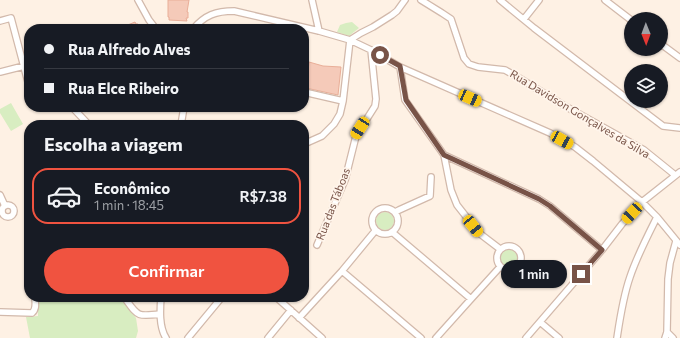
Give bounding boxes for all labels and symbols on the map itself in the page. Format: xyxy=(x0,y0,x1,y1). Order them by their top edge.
north arrow xyxy=(624,12,668,56)
route start xyxy=(371,46,389,64)
street label: Rua Davidson Gonçalves da Silva xyxy=(508,67,652,161)
car xyxy=(457,88,483,108)
car xyxy=(348,115,372,141)
car xyxy=(549,129,575,151)
street label: Rua das Táboas xyxy=(313,166,352,242)
car xyxy=(619,200,645,226)
car xyxy=(461,213,485,239)
callout: 1 min xyxy=(501,260,567,288)
route end xyxy=(572,265,590,283)

